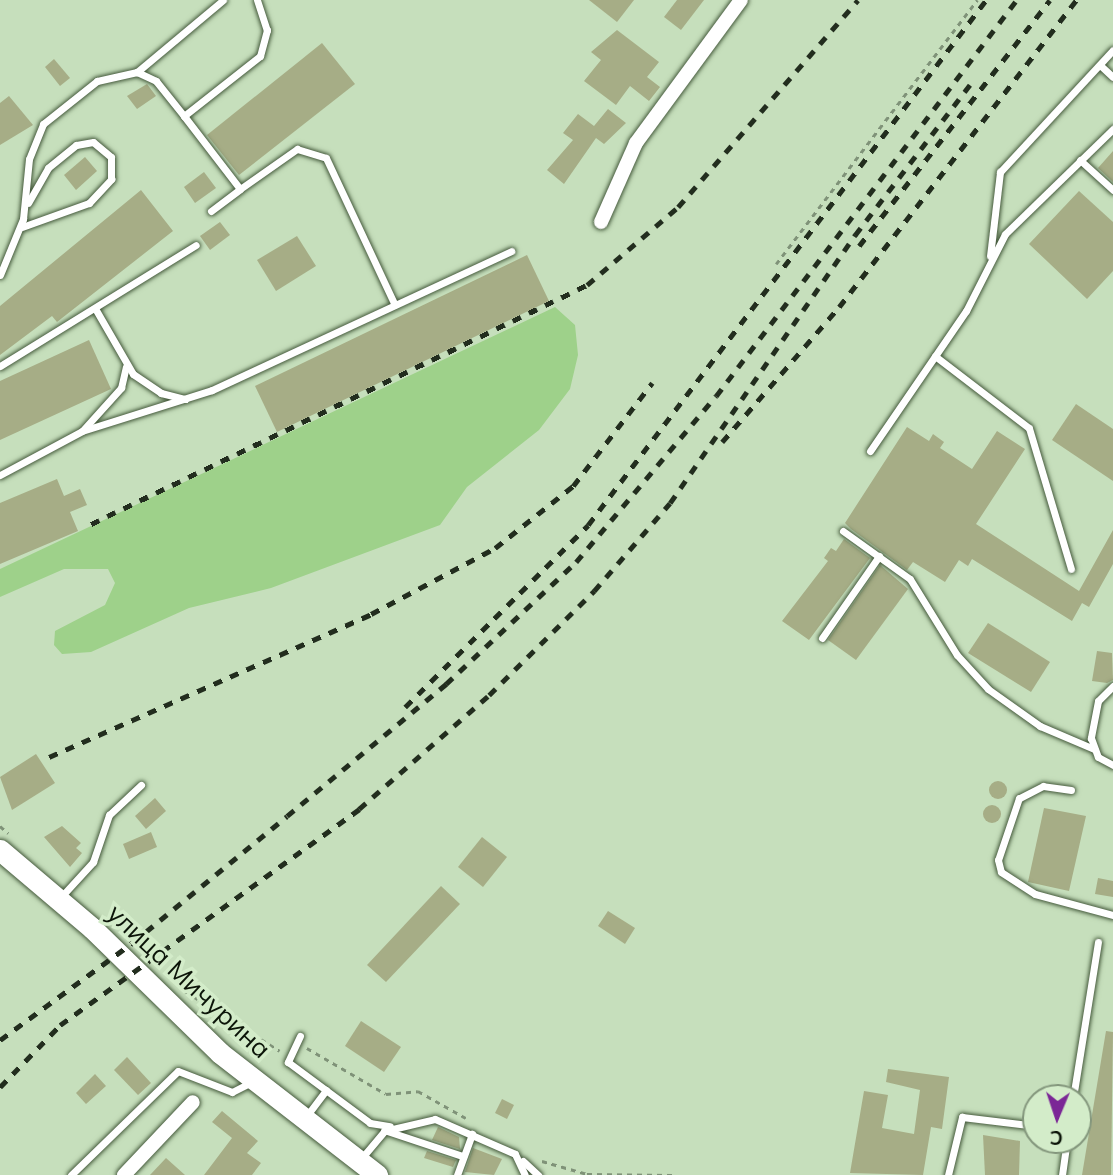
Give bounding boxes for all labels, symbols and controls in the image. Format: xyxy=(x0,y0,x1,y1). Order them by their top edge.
street label: улица Мичурина xyxy=(101,897,277,1065)
north arrow xyxy=(1022,1084,1092,1154)
text: С xyxy=(1049,1126,1063,1150)

